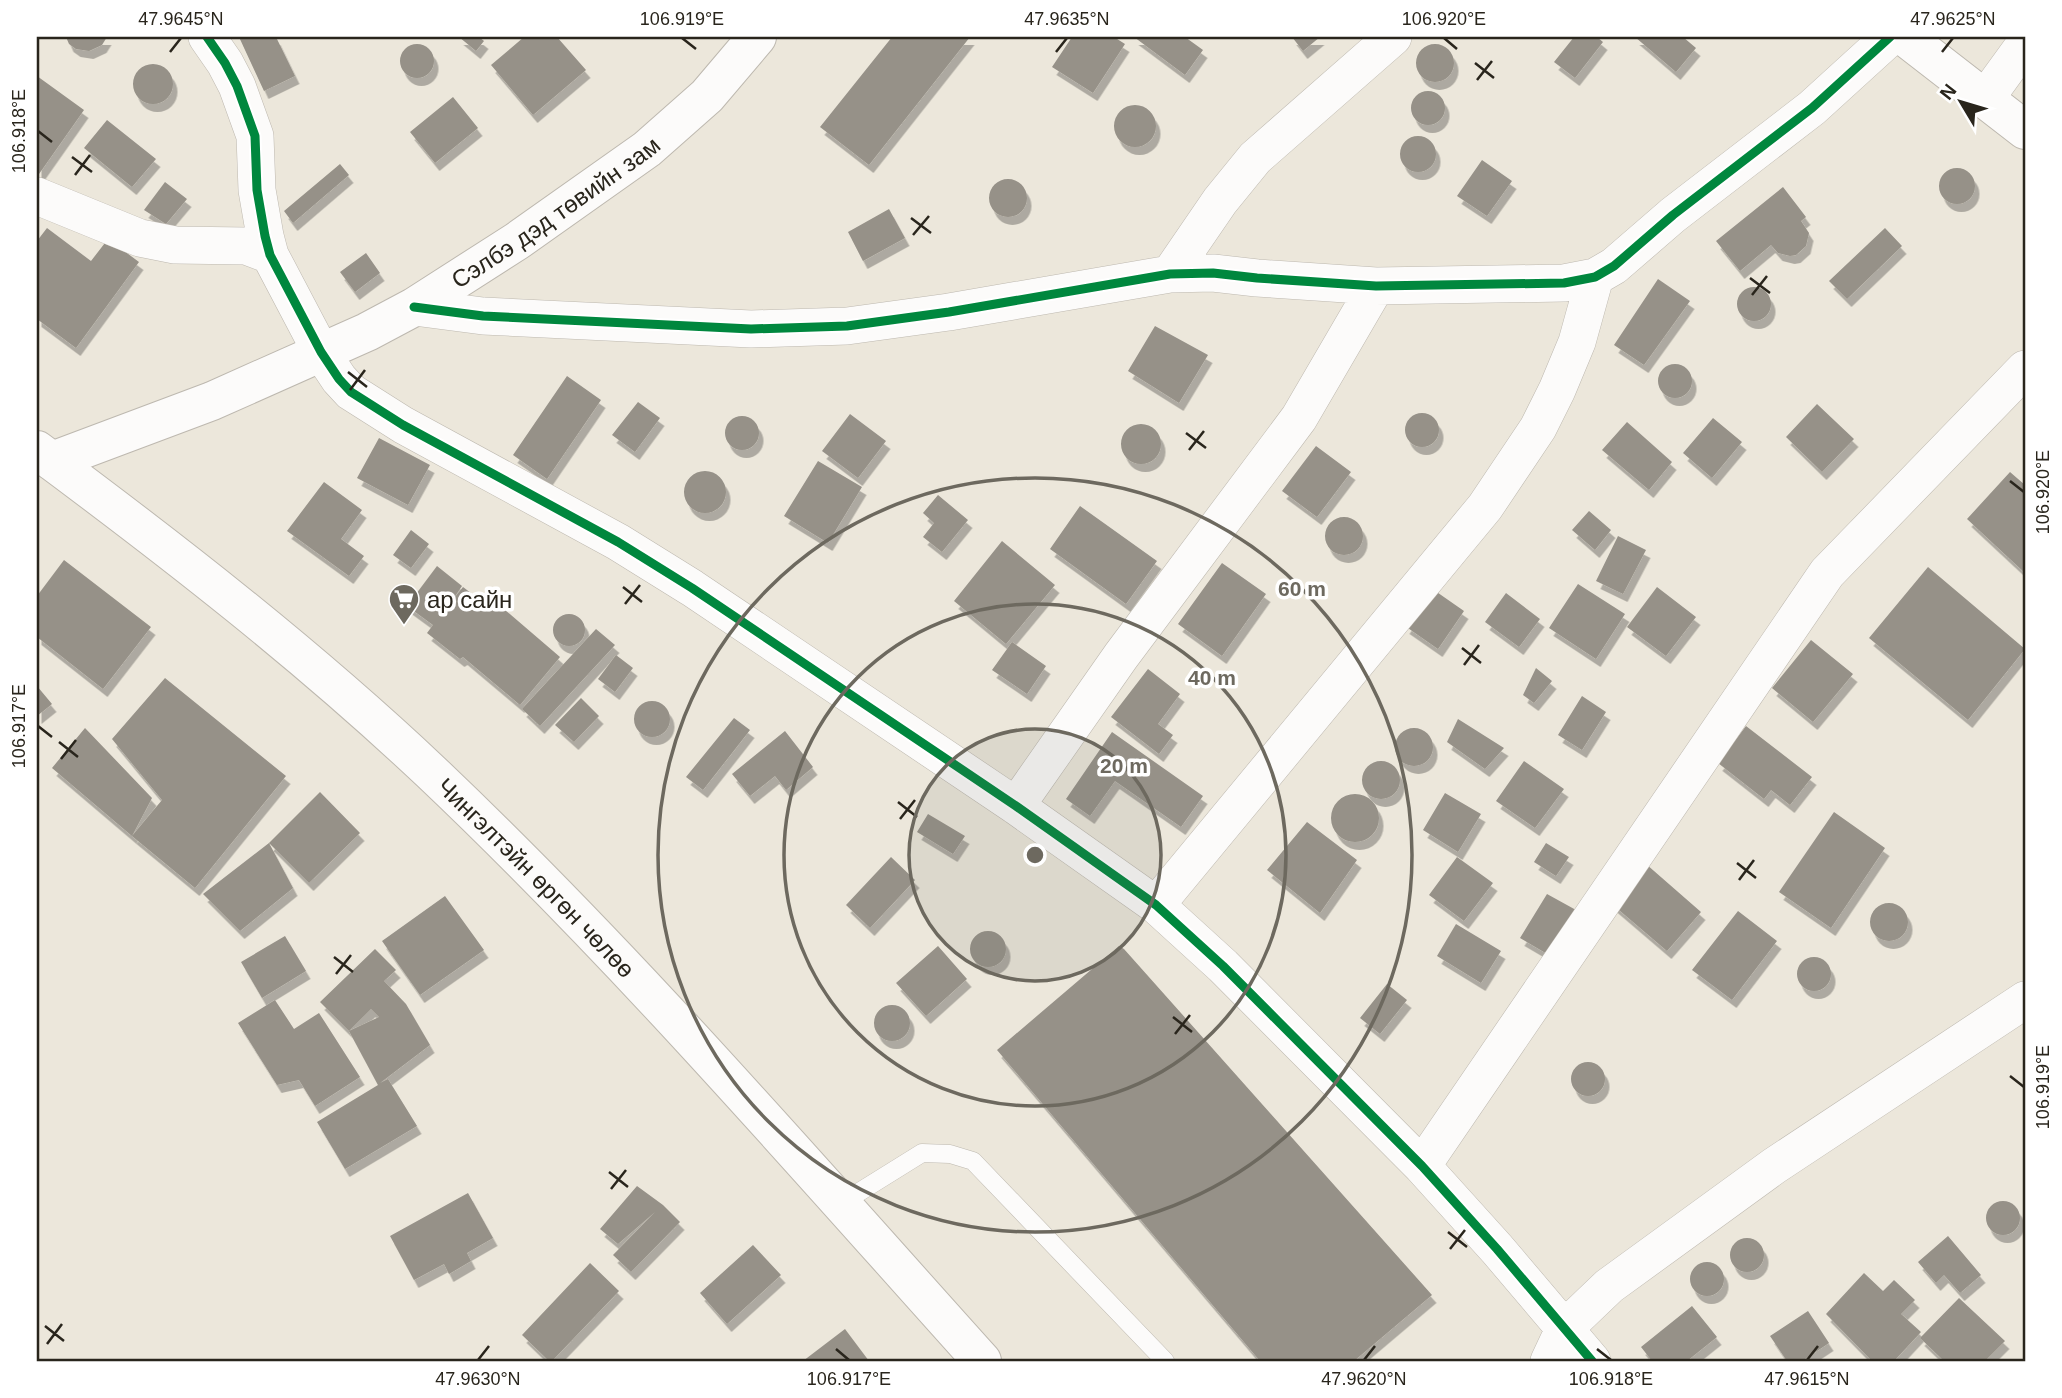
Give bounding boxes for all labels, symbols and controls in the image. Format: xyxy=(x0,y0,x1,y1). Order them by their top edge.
text: 47.9645°N xyxy=(138,9,224,29)
text: 106.919°E xyxy=(640,9,724,29)
text: 47.9635°N xyxy=(1024,9,1110,29)
text: 106.920°E xyxy=(1402,9,1486,29)
text: 47.9625°N xyxy=(1910,9,1996,29)
north arrow xyxy=(1926,66,1996,136)
text: N xyxy=(1935,80,1960,104)
text: 106.918°E xyxy=(9,89,29,173)
street label: Сэлбэ дэд төвийн зам xyxy=(446,131,665,293)
text: 106.920°E xyxy=(2033,450,2053,534)
text: 60 m xyxy=(1278,577,1326,600)
supermarket icon: ар сайн xyxy=(387,582,421,626)
place label: ар сайн xyxy=(427,586,512,613)
text: 40 m xyxy=(1188,666,1236,689)
text: 106.917°E xyxy=(9,684,29,768)
text: 20 m xyxy=(1100,754,1148,777)
street label: Чингэлтэйн өргөн чөлөө xyxy=(432,772,640,982)
centre of rings xyxy=(1023,843,1047,867)
text: 106.919°E xyxy=(2033,1045,2053,1129)
text: 47.9630°N xyxy=(435,1369,521,1389)
text: 106.917°E xyxy=(807,1369,891,1389)
text: 47.9620°N xyxy=(1321,1369,1407,1389)
text: 106.918°E xyxy=(1569,1369,1653,1389)
text: 47.9615°N xyxy=(1764,1369,1850,1389)

